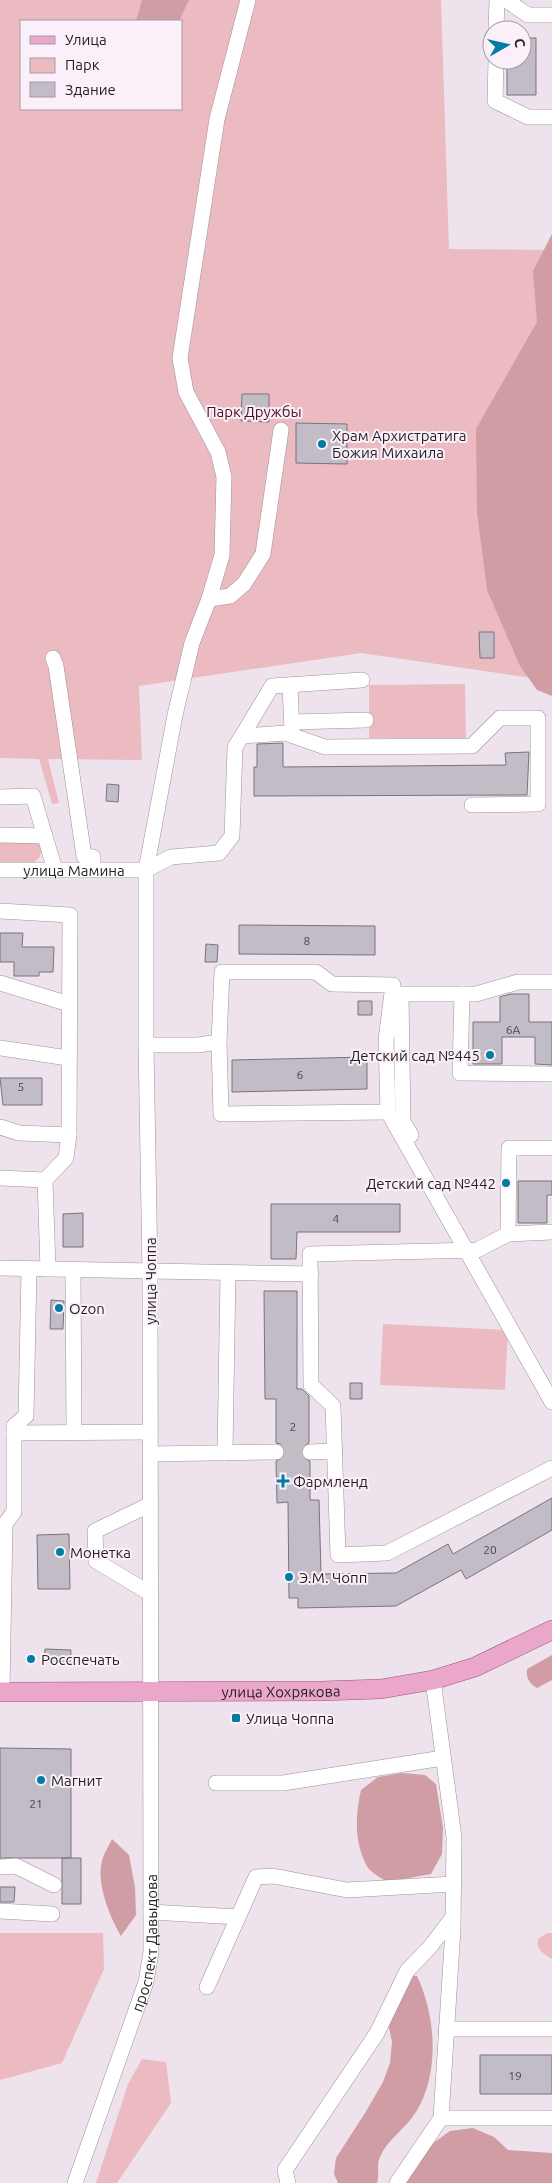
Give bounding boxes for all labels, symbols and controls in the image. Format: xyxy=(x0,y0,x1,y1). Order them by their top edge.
legend xyxy=(20,20,182,110)
north arrow xyxy=(482,20,532,70)
text: Улица xyxy=(65,31,107,48)
text: С xyxy=(511,37,528,49)
text: Парк xyxy=(65,56,100,73)
text: Здание xyxy=(65,81,116,98)
park label: Парк Дружбы xyxy=(206,403,302,420)
place label: Храм Архистратига Божия Михаила xyxy=(332,427,467,461)
marker: Храм Архистратига Божия Михаила xyxy=(316,438,328,450)
street label: улица Мамина xyxy=(23,862,125,879)
house number: 8 xyxy=(304,934,311,947)
house number: 6А xyxy=(506,1023,520,1036)
place label: Детский сад №445 xyxy=(350,1047,480,1064)
marker: Детский сад №445 xyxy=(484,1049,496,1061)
house number: 6 xyxy=(297,1068,304,1081)
house number: 5 xyxy=(18,1080,24,1093)
place label: Детский сад №442 xyxy=(366,1175,496,1192)
marker: Детский сад №442 xyxy=(500,1177,512,1189)
house number: 4 xyxy=(333,1212,340,1225)
street label: улица Чоппа xyxy=(142,1237,159,1325)
place label: Ozon xyxy=(69,1300,105,1317)
marker: Ozon xyxy=(53,1302,65,1314)
house number: 2 xyxy=(290,1420,296,1433)
place label: Фармленд xyxy=(293,1473,368,1490)
marker: Фармленд xyxy=(277,1475,289,1487)
house number: 20 xyxy=(483,1543,497,1556)
place label: Монетка xyxy=(70,1544,131,1561)
marker: Монетка xyxy=(54,1546,66,1558)
place label: Э.М. Чопп xyxy=(299,1569,367,1586)
marker: Э.М. Чопп xyxy=(283,1571,295,1583)
place label: Росспечать xyxy=(41,1651,120,1668)
marker: Росспечать xyxy=(25,1653,37,1665)
street label: улица Хохрякова xyxy=(222,1682,341,1700)
place label: Улица Чоппа xyxy=(246,1710,334,1727)
marker: Улица Чоппа xyxy=(230,1712,242,1724)
place label: Магнит xyxy=(51,1772,102,1789)
marker: Магнит xyxy=(35,1774,47,1786)
house number: 21 xyxy=(29,1797,43,1810)
street label: проспект Давыдова xyxy=(128,1874,160,2014)
house number: 19 xyxy=(508,2069,522,2082)

